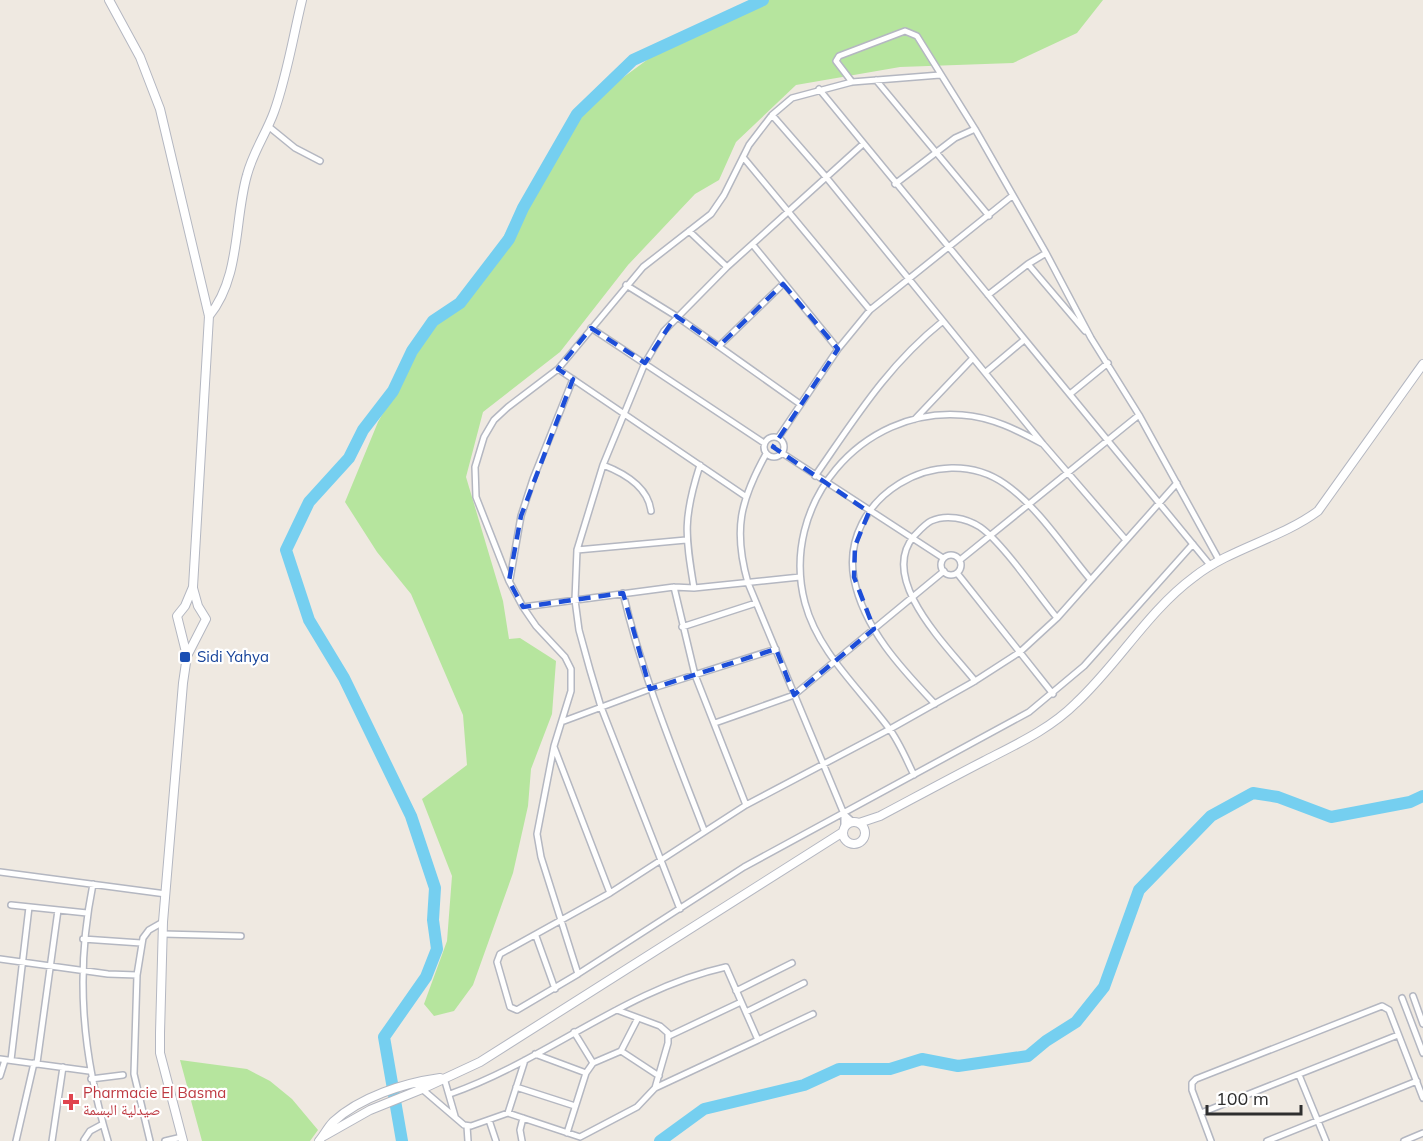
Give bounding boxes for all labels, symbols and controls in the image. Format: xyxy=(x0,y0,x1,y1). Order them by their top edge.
place label: Sidi Yahya xyxy=(197,647,269,666)
marker: Sidi Yahya xyxy=(178,650,192,664)
scale bar xyxy=(1207,1078,1302,1116)
place label: Pharmacie El Basma صيدلية البسمة xyxy=(83,1083,226,1119)
text: 100 m xyxy=(1216,1087,1269,1110)
marker: Pharmacie El Basma صيدلية البسمة xyxy=(64,1095,78,1109)

